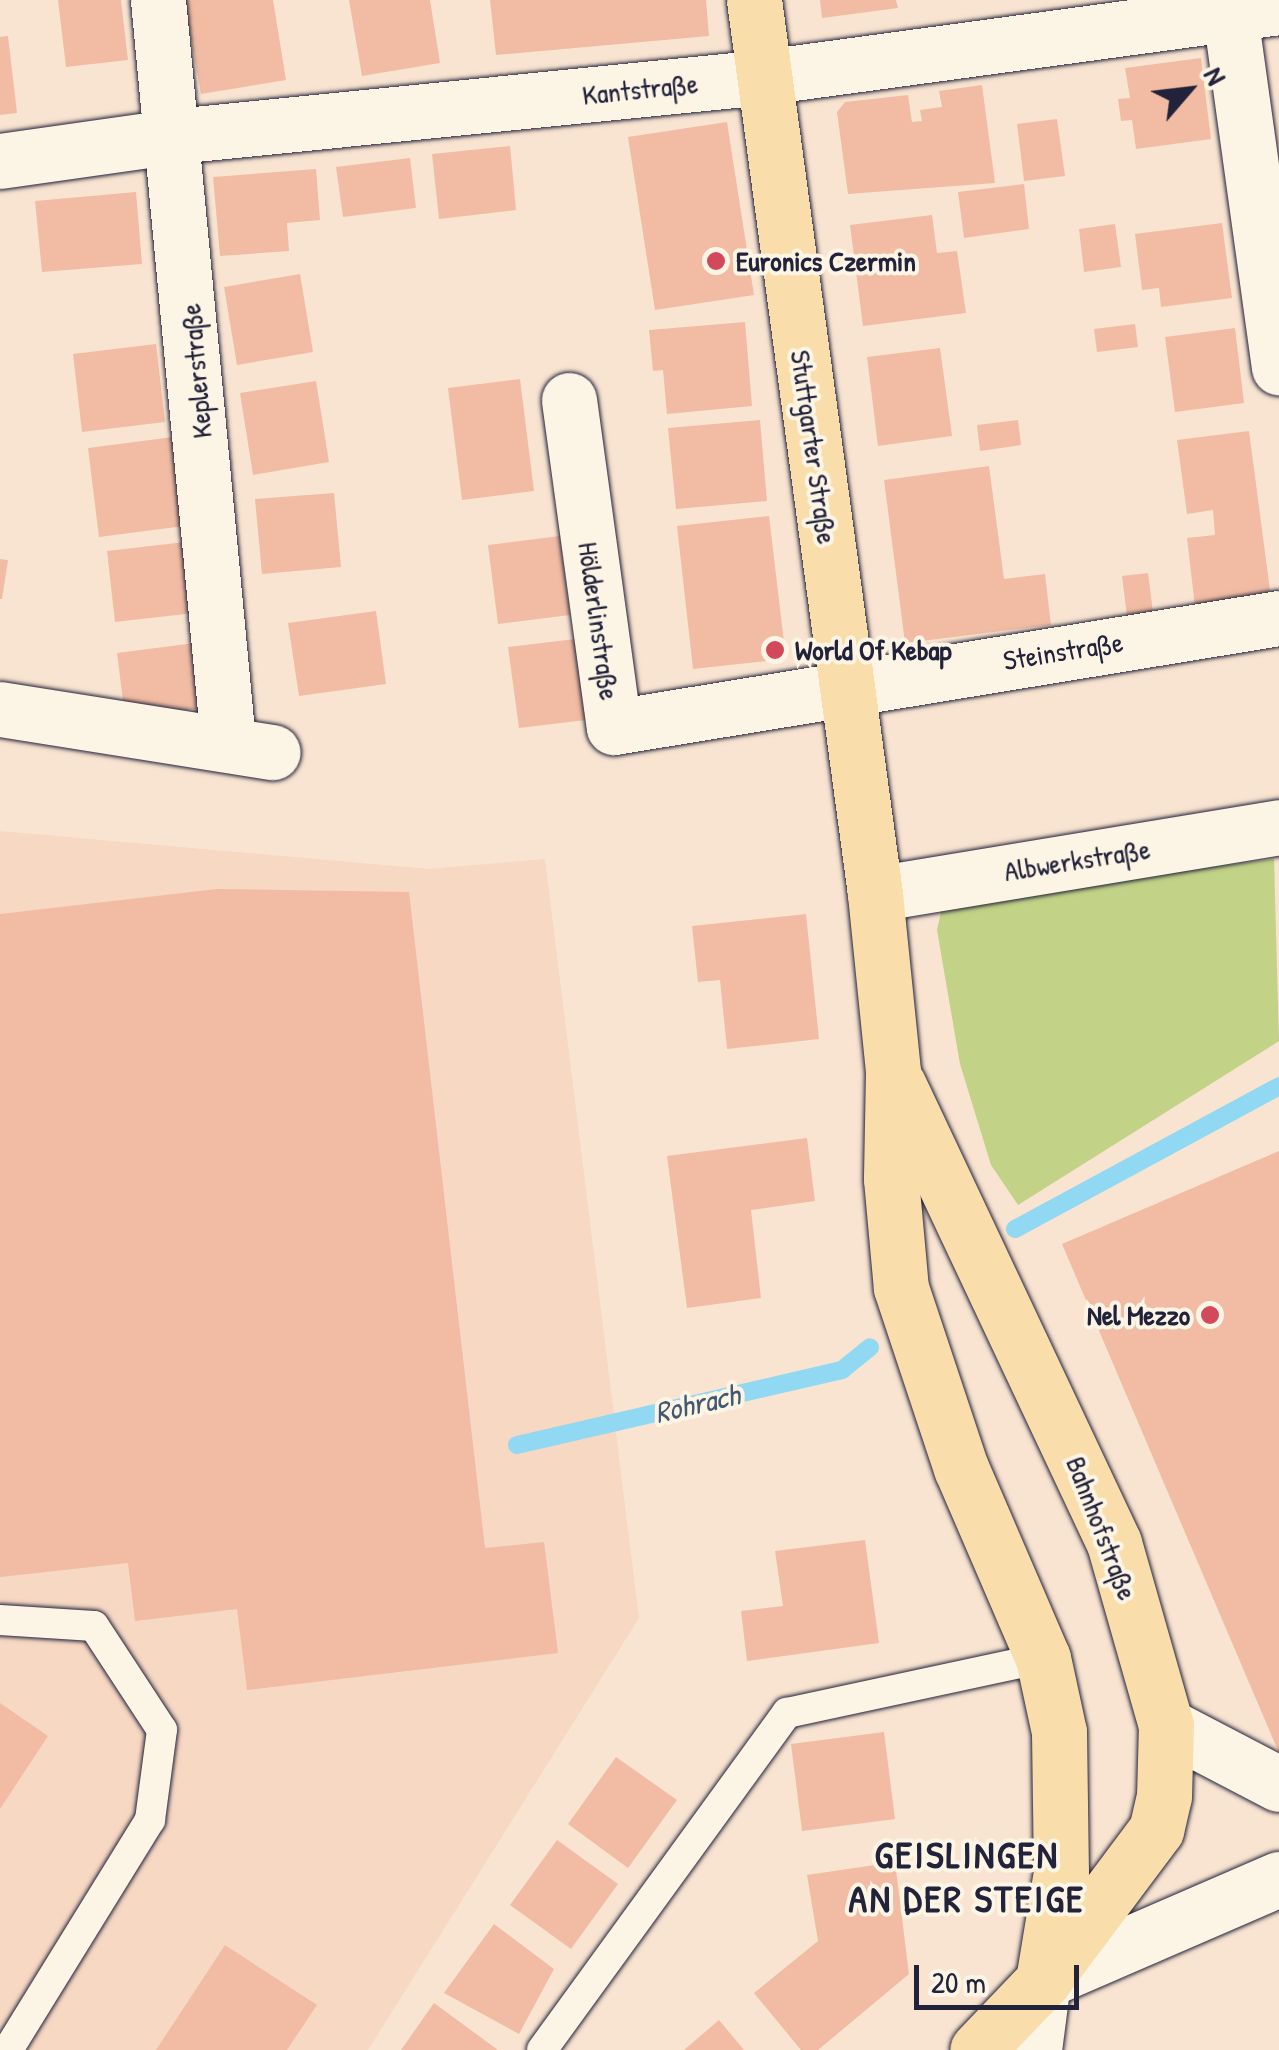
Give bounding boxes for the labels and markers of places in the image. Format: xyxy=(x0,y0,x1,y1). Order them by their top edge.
place label: Euronics Czermin xyxy=(736,244,916,278)
marker: Euronics Czermin xyxy=(705,250,727,272)
place label: World Of Kebap xyxy=(795,633,951,667)
marker: World Of Kebap xyxy=(764,639,786,661)
place label: Nel Mezzo xyxy=(1087,1298,1190,1332)
marker: Nel Mezzo xyxy=(1199,1304,1221,1326)

